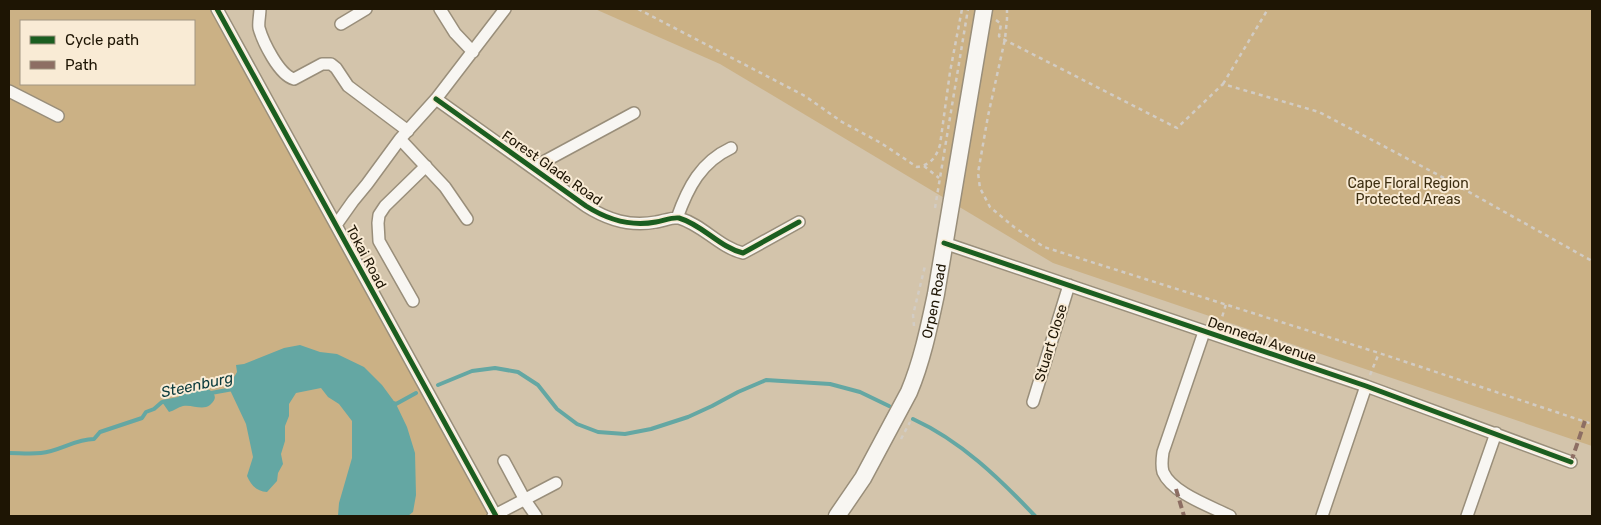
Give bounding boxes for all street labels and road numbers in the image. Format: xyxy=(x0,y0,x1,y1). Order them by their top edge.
street label: Forest Glade Road xyxy=(499,127,605,209)
street label: Tokai Road xyxy=(342,222,390,292)
street label: Orpen Road xyxy=(918,262,949,340)
street label: Stuart Close xyxy=(1031,302,1071,384)
street label: Dennedal Avenue xyxy=(1205,313,1319,367)

